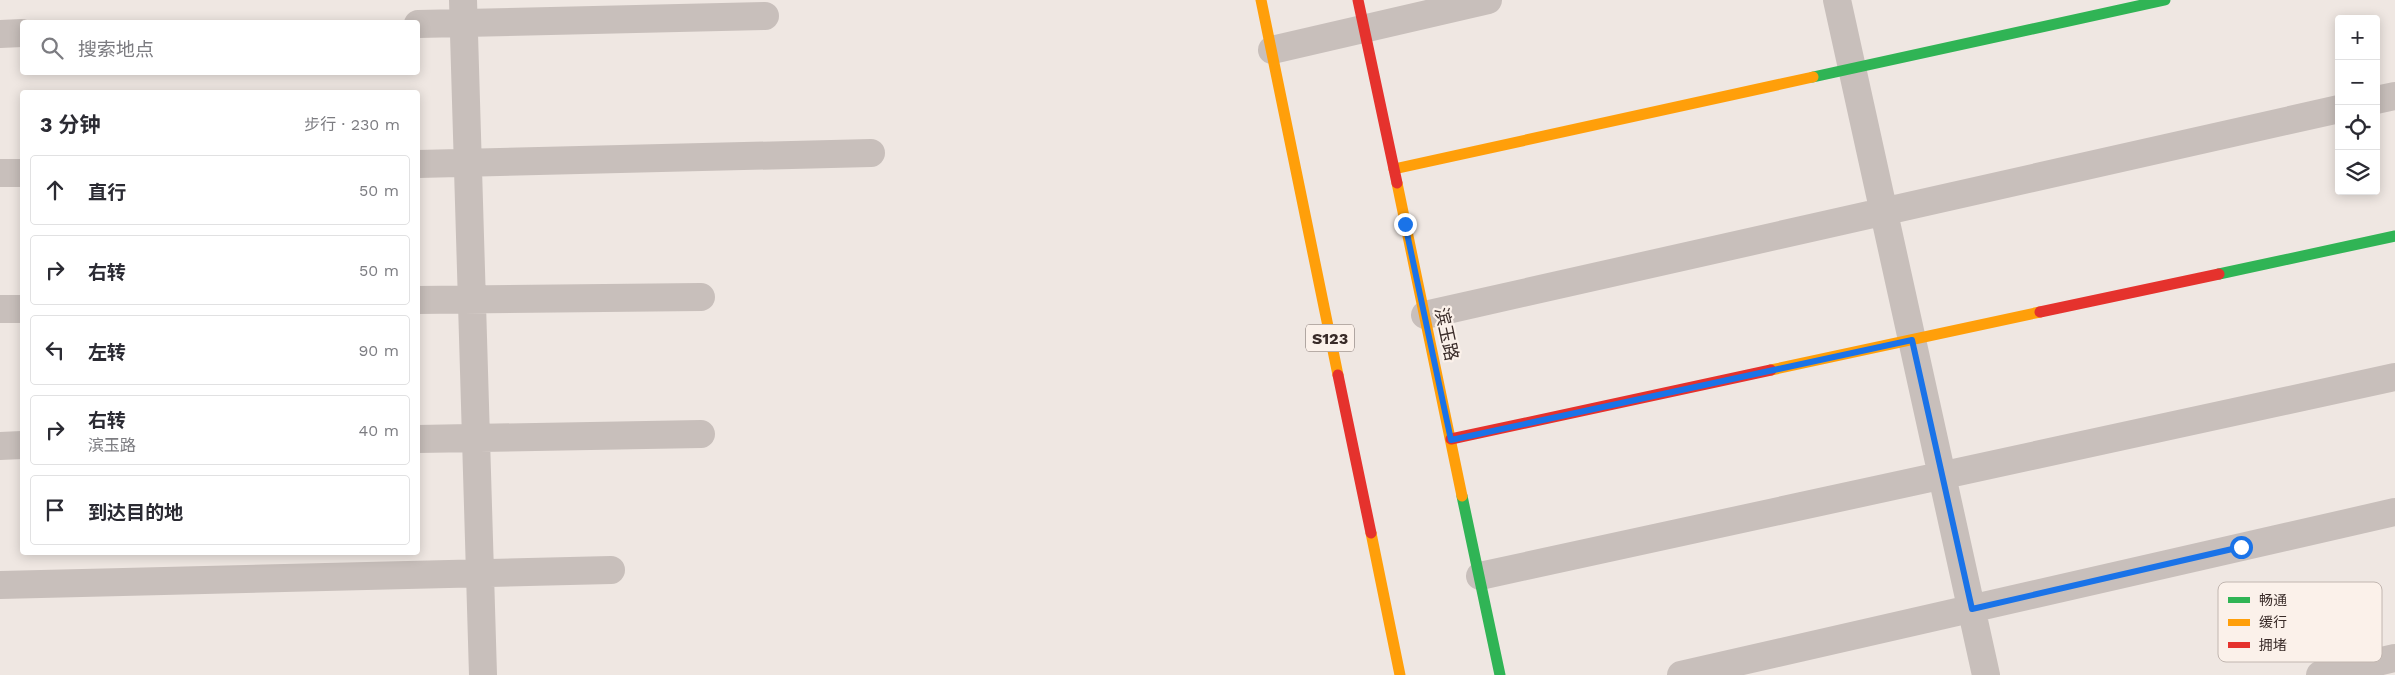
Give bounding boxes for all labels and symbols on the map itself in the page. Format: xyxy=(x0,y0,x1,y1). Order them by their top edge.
route end xyxy=(1394,213,1417,236)
street label: 滨玉路 xyxy=(1431,305,1463,363)
road number: S123 xyxy=(1306,324,1354,352)
route start xyxy=(2230,536,2253,559)
legend xyxy=(2218,582,2382,662)
text: 畅通 xyxy=(2259,592,2287,608)
text: 缓行 xyxy=(2259,614,2287,630)
text: 拥堵 xyxy=(2259,637,2287,653)

